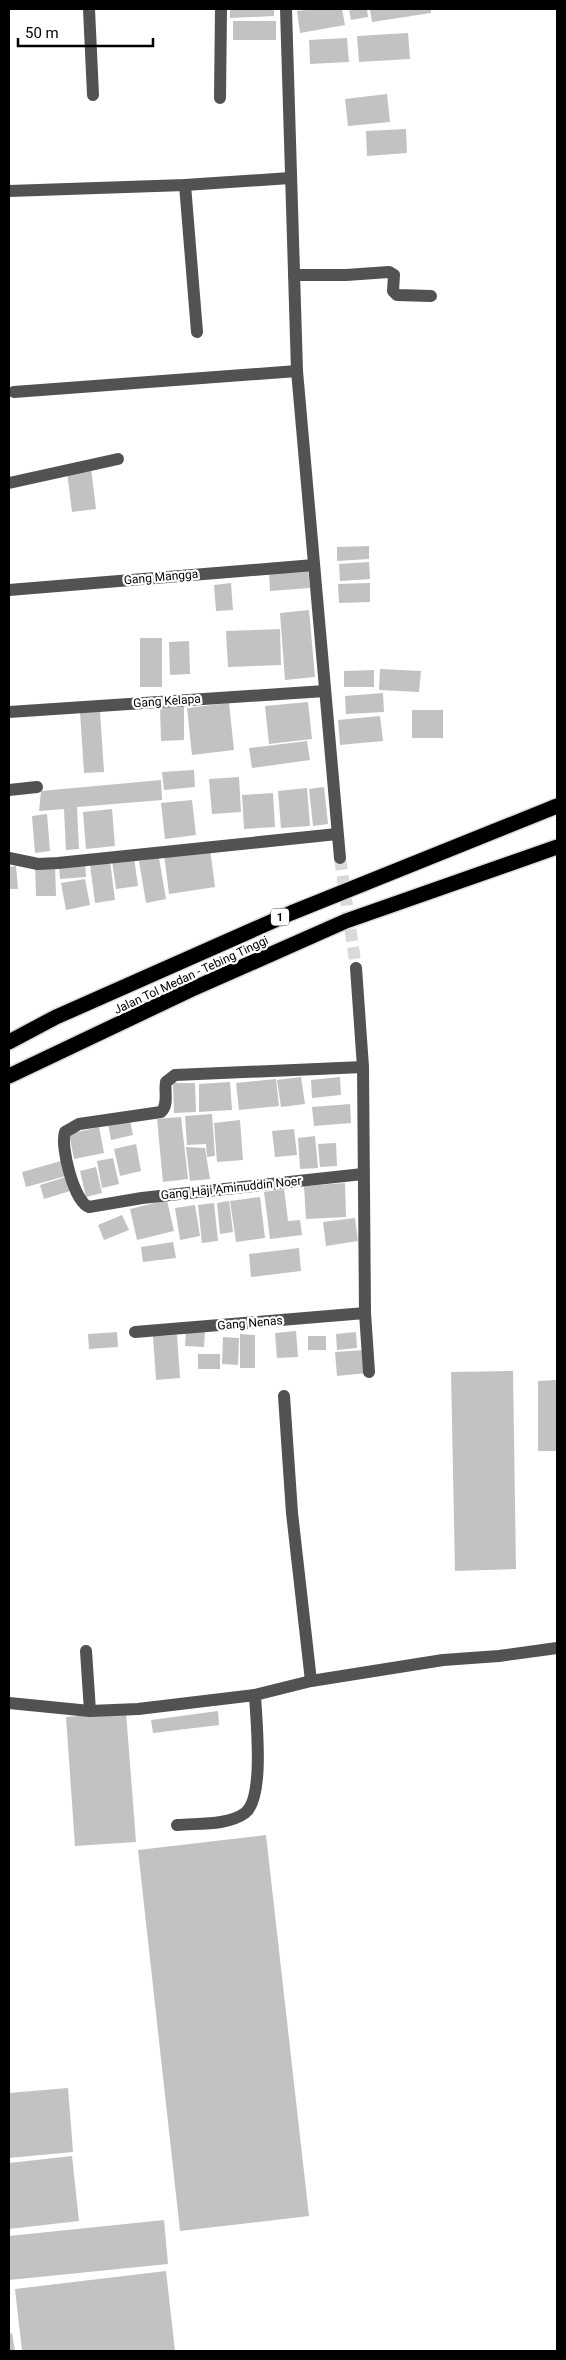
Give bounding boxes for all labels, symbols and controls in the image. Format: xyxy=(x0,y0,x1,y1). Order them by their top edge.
scale bar xyxy=(18,15,152,47)
text: 50 m xyxy=(25,24,59,42)
street label: Gang Mangga xyxy=(123,567,199,587)
street label: Gang Kelapa xyxy=(133,692,201,710)
road number: 1 xyxy=(271,909,289,926)
street label: Jalan Tol Medan - Tebing Tinggi xyxy=(112,933,271,1017)
street label: Gang Haji Aminuddin Noer xyxy=(160,1174,302,1202)
street label: Gang Nenas xyxy=(217,1313,283,1333)

